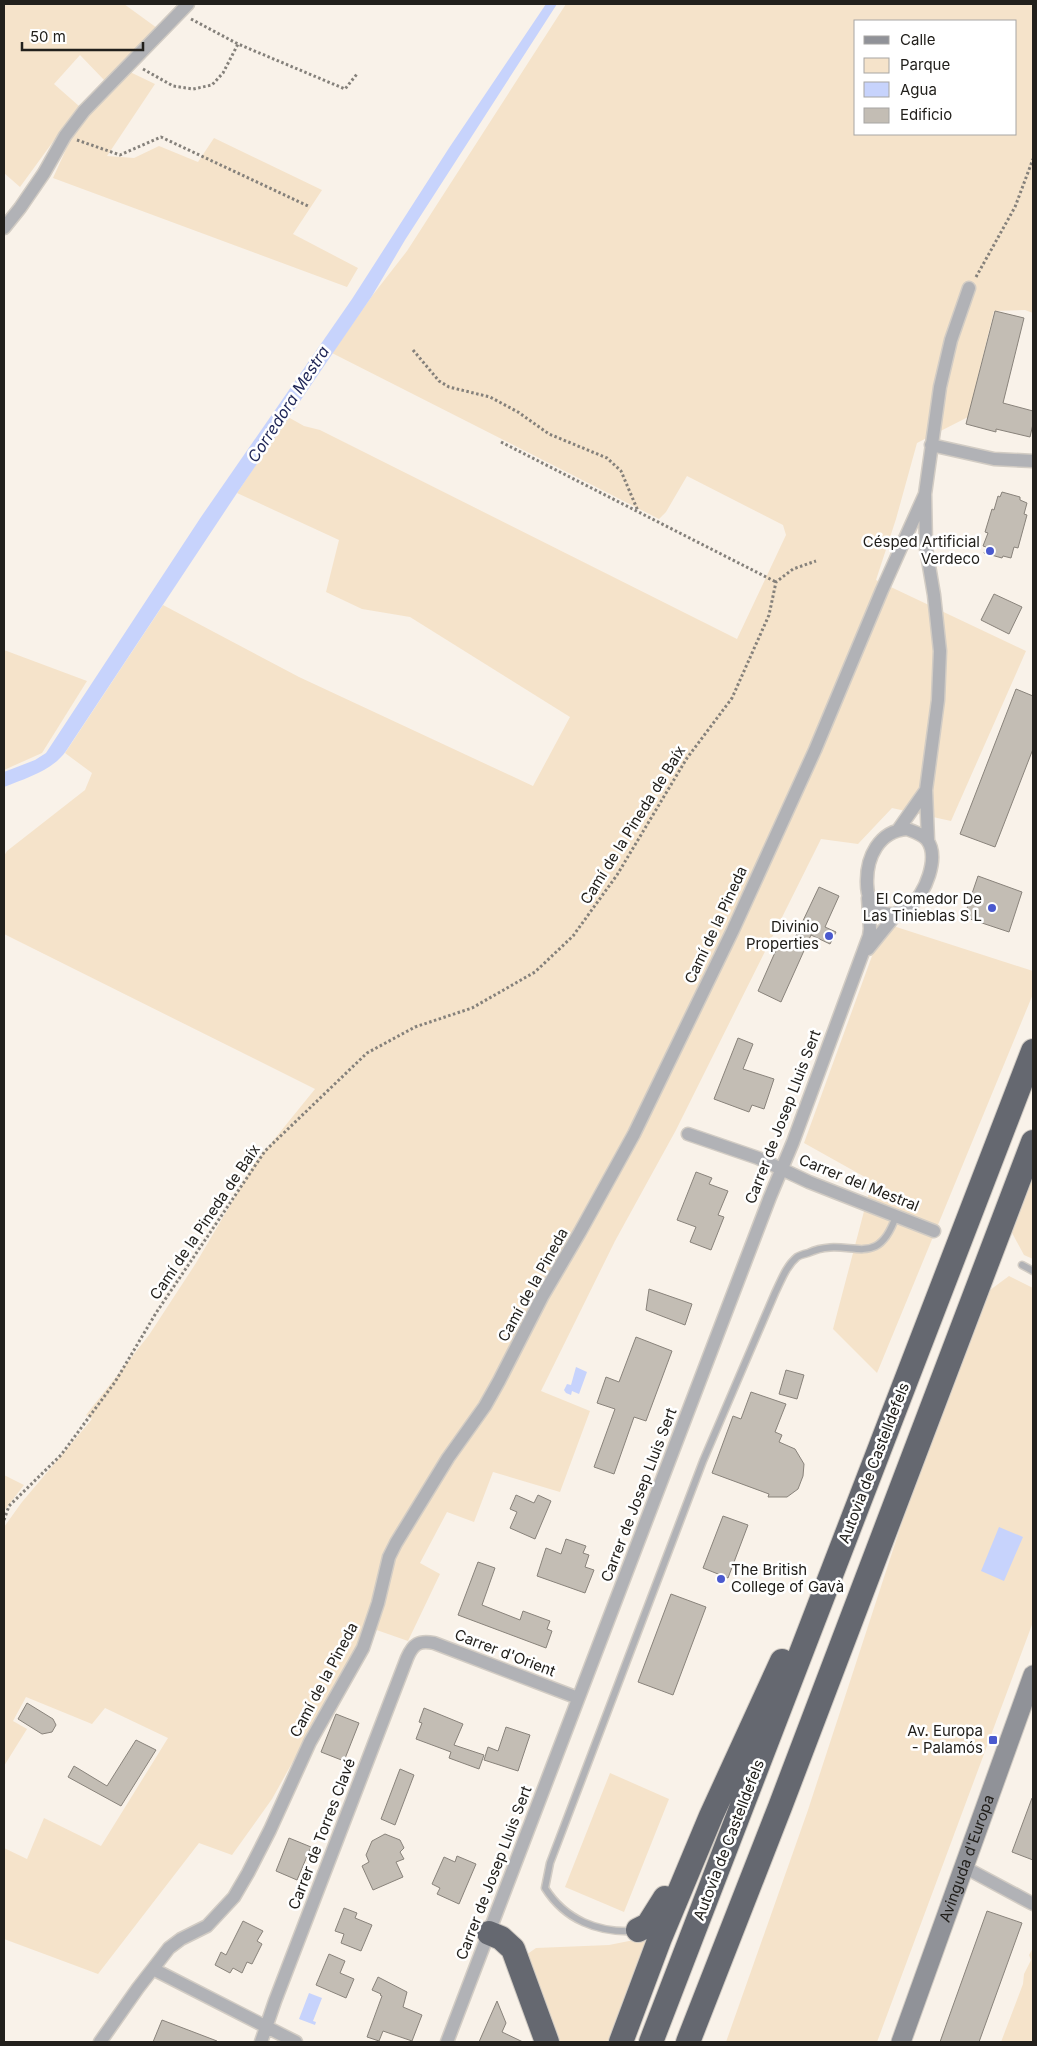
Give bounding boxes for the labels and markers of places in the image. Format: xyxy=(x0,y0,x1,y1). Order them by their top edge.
place label: Césped Artificial Verdeco xyxy=(863,532,980,568)
marker: Césped Artificial Verdeco xyxy=(984,545,996,557)
place label: El Comedor De Las Tinieblas S L xyxy=(863,889,982,925)
marker: El Comedor De Las Tinieblas S L xyxy=(986,902,998,914)
place label: Divinio Properties xyxy=(746,917,819,953)
marker: Divinio Properties xyxy=(823,930,835,942)
place label: The British College of Gavà xyxy=(731,1560,844,1596)
marker: The British College of Gavà xyxy=(715,1573,727,1585)
place label: Av. Europa - Palamós xyxy=(907,1721,983,1757)
marker: Av. Europa - Palamós xyxy=(987,1734,999,1746)

